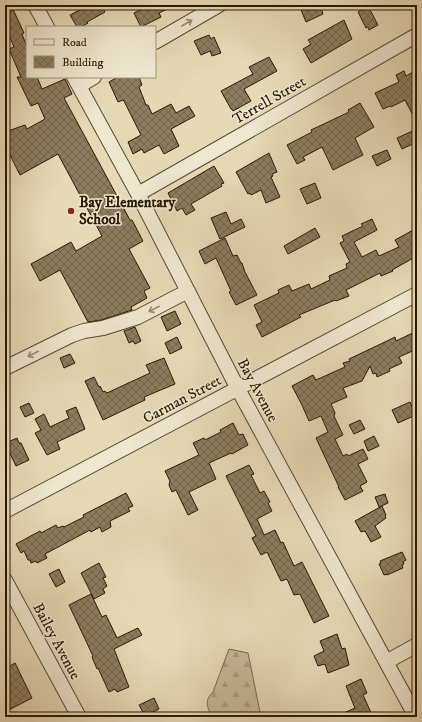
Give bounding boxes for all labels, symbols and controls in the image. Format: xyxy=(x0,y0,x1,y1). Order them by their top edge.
one-way arrow xyxy=(181,19,193,27)
legend xyxy=(26,26,156,78)
text: Road xyxy=(62,35,87,50)
text: Building xyxy=(62,55,103,70)
street label: Terrell Street xyxy=(229,72,309,129)
place label: Bay Elementary School xyxy=(79,193,176,229)
marker: Bay Elementary School xyxy=(66,206,76,216)
one-way arrow xyxy=(148,306,160,314)
one-way arrow xyxy=(27,351,39,359)
street label: Bay Avenue xyxy=(233,355,282,425)
street label: Carman Street xyxy=(140,371,225,428)
street label: Bailey Avenue xyxy=(28,600,85,683)

